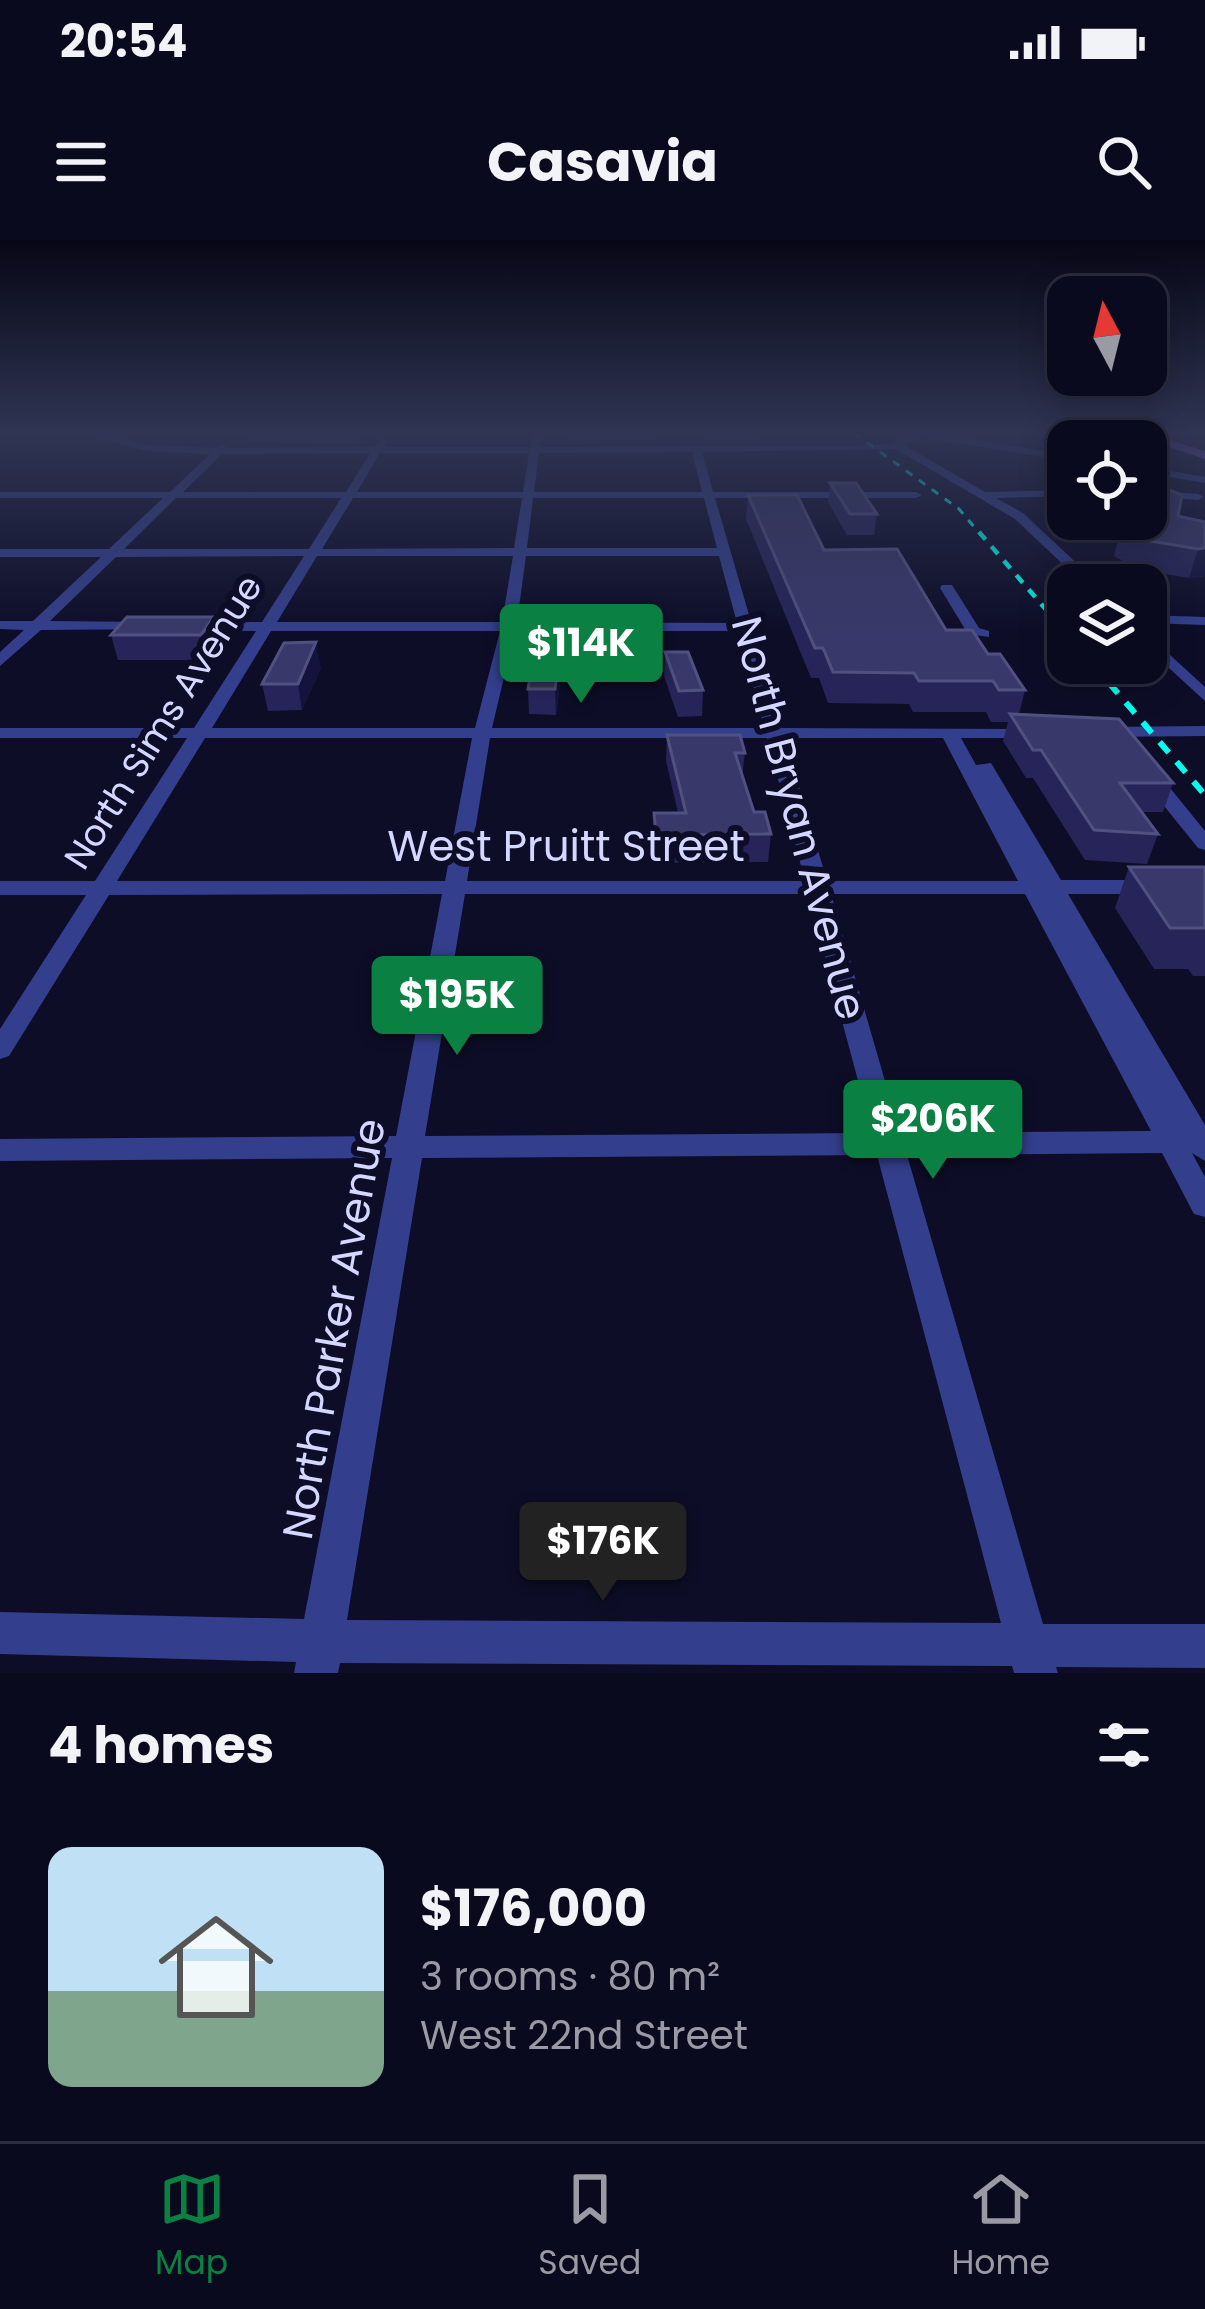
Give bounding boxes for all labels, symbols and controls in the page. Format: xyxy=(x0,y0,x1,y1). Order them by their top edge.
text: 20:54 xyxy=(60,10,188,73)
text: Casavia xyxy=(487,124,718,200)
icon: menu xyxy=(48,129,114,195)
icon: search xyxy=(1091,129,1157,195)
north arrow xyxy=(1047,276,1167,396)
map controls xyxy=(1047,276,1167,684)
button: locate xyxy=(1047,420,1167,540)
button: layers xyxy=(1047,564,1167,684)
street label: North Sims Avenue xyxy=(52,565,274,879)
pin: $114K xyxy=(497,604,665,706)
street label: North Bryan Avenue xyxy=(717,610,881,1026)
text: $114K xyxy=(527,615,635,670)
street label: West Pruitt Street xyxy=(387,817,745,876)
pin: $195K xyxy=(373,956,541,1058)
text: $195K xyxy=(399,967,515,1022)
pin: $206K xyxy=(849,1080,1017,1182)
text: $206K xyxy=(870,1091,996,1146)
street label: North Parker Avenue xyxy=(268,1114,400,1544)
pin: $176K xyxy=(519,1502,687,1604)
text: $176K xyxy=(546,1513,660,1568)
text: 4 homes xyxy=(48,1709,274,1781)
icon: filters xyxy=(1091,1712,1157,1778)
text: $176,000 xyxy=(420,1872,647,1944)
icon: home xyxy=(144,1895,288,2039)
text: 3 rooms · 80 m² xyxy=(420,1949,720,2004)
text: West 22nd Street xyxy=(420,2008,748,2063)
tab: Map xyxy=(155,2166,228,2288)
tab: Saved xyxy=(538,2166,641,2288)
tab: Home xyxy=(951,2166,1050,2288)

